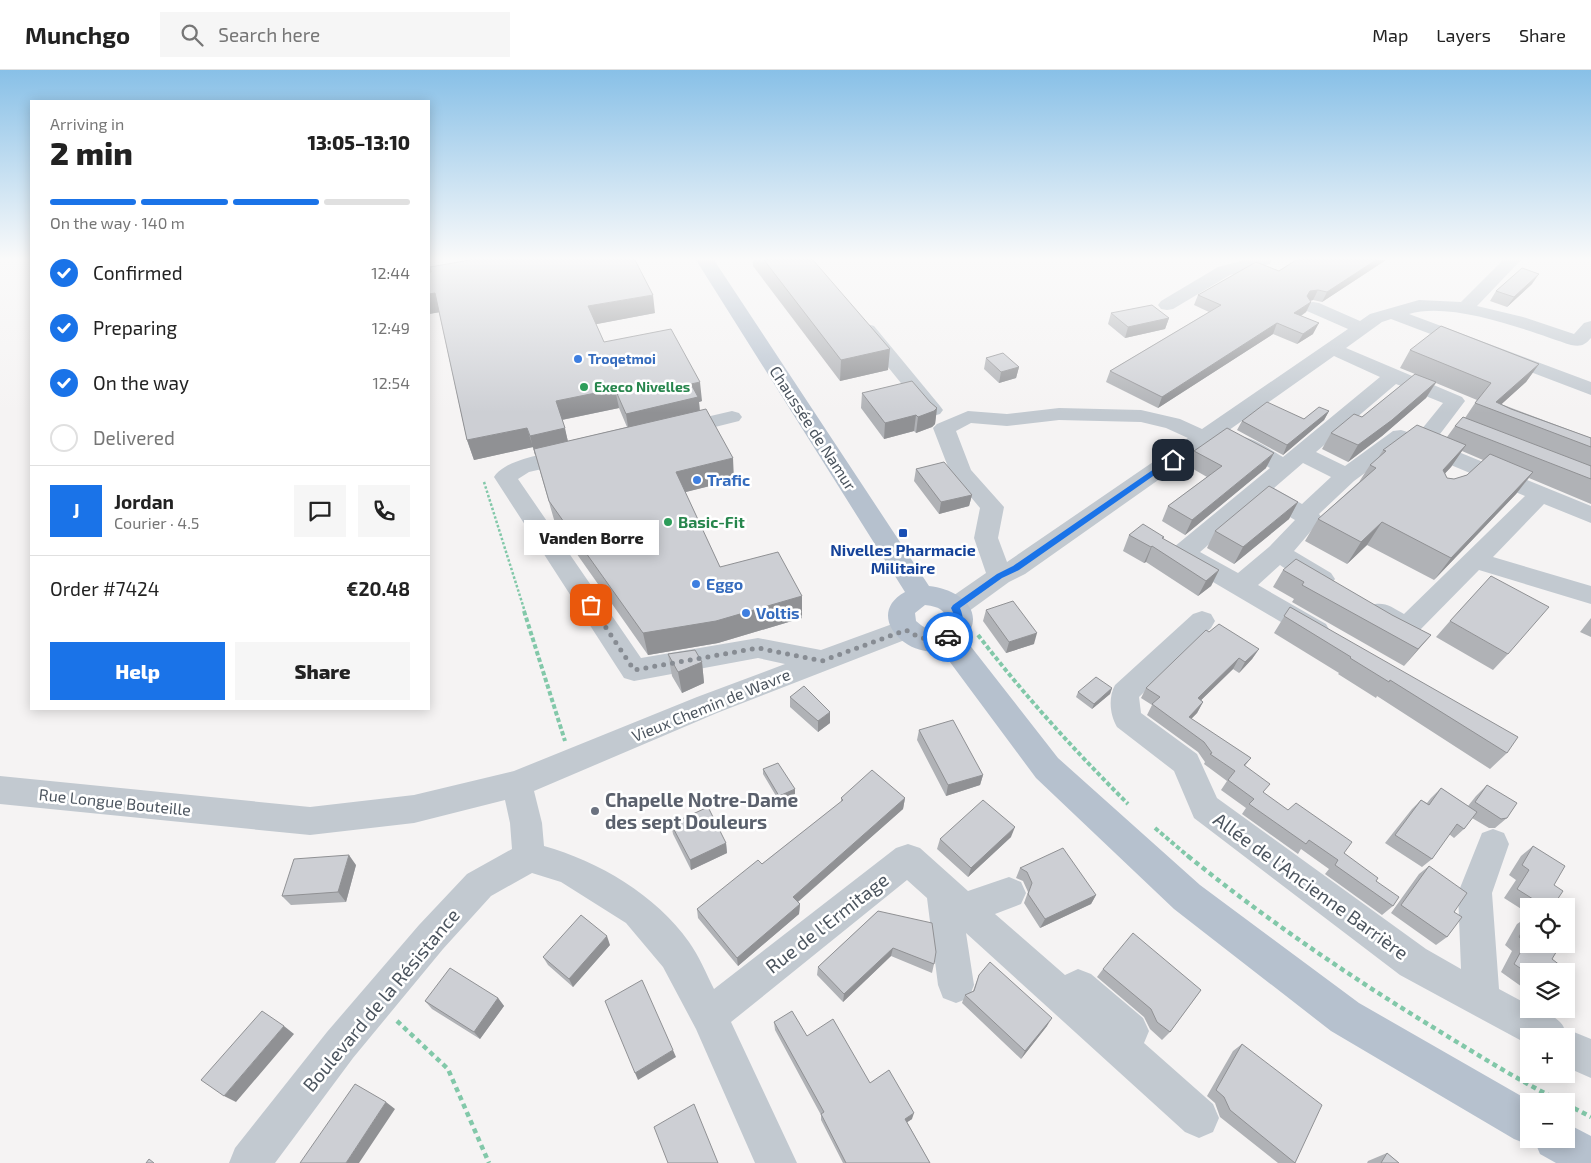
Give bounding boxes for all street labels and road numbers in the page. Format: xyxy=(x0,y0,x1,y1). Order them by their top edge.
street label: Chaussée de Namur xyxy=(766,362,861,494)
street label: Vieux Chemin de Wavre xyxy=(629,664,793,745)
street label: Rue Longue Bouteille xyxy=(38,784,192,819)
street label: Allée de l'Ancienne Barrière xyxy=(1209,807,1413,964)
street label: Rue de l'Ermitage xyxy=(761,867,893,978)
street label: Boulevard de la Résistance xyxy=(297,904,464,1096)

